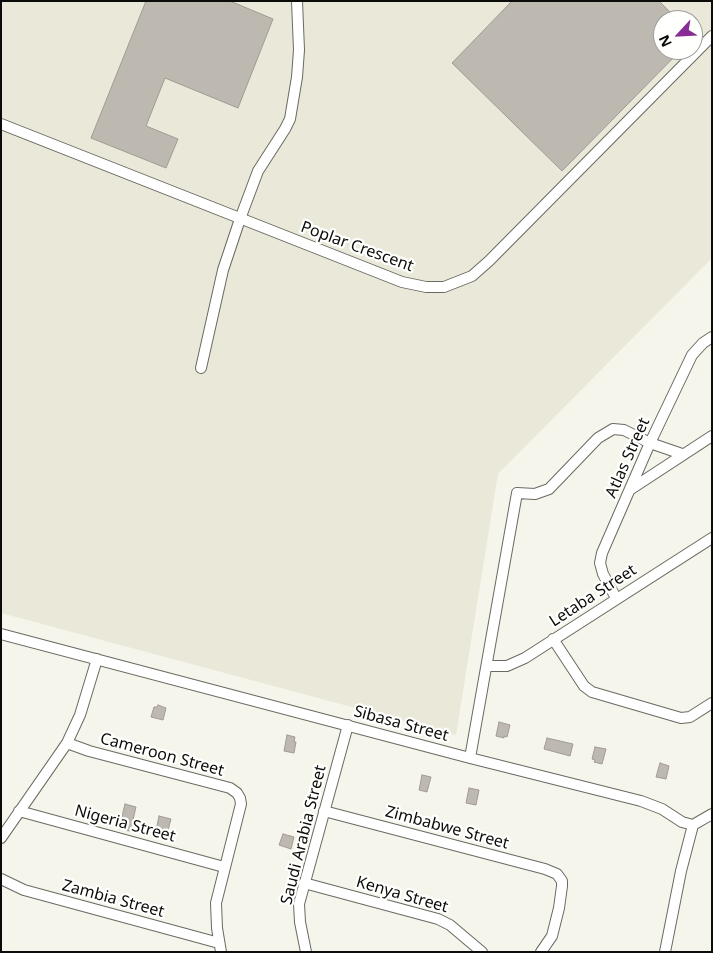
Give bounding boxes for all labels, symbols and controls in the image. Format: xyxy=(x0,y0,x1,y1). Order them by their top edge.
north arrow xyxy=(653,10,703,60)
text: N xyxy=(654,32,676,50)
street label: Poplar Crescent xyxy=(298,218,416,276)
street label: Atlas Street xyxy=(602,415,654,501)
street label: Letaba Street xyxy=(546,561,640,631)
street label: Sibasa Street xyxy=(352,702,450,746)
street label: Cameroon Street xyxy=(98,729,226,781)
street label: Saudi Arabia Street xyxy=(277,763,331,907)
street label: Nigeria Street xyxy=(72,801,178,847)
street label: Zimbabwe Street xyxy=(383,802,511,854)
street label: Kenya Street xyxy=(354,873,450,917)
street label: Zambia Street xyxy=(60,876,166,922)

